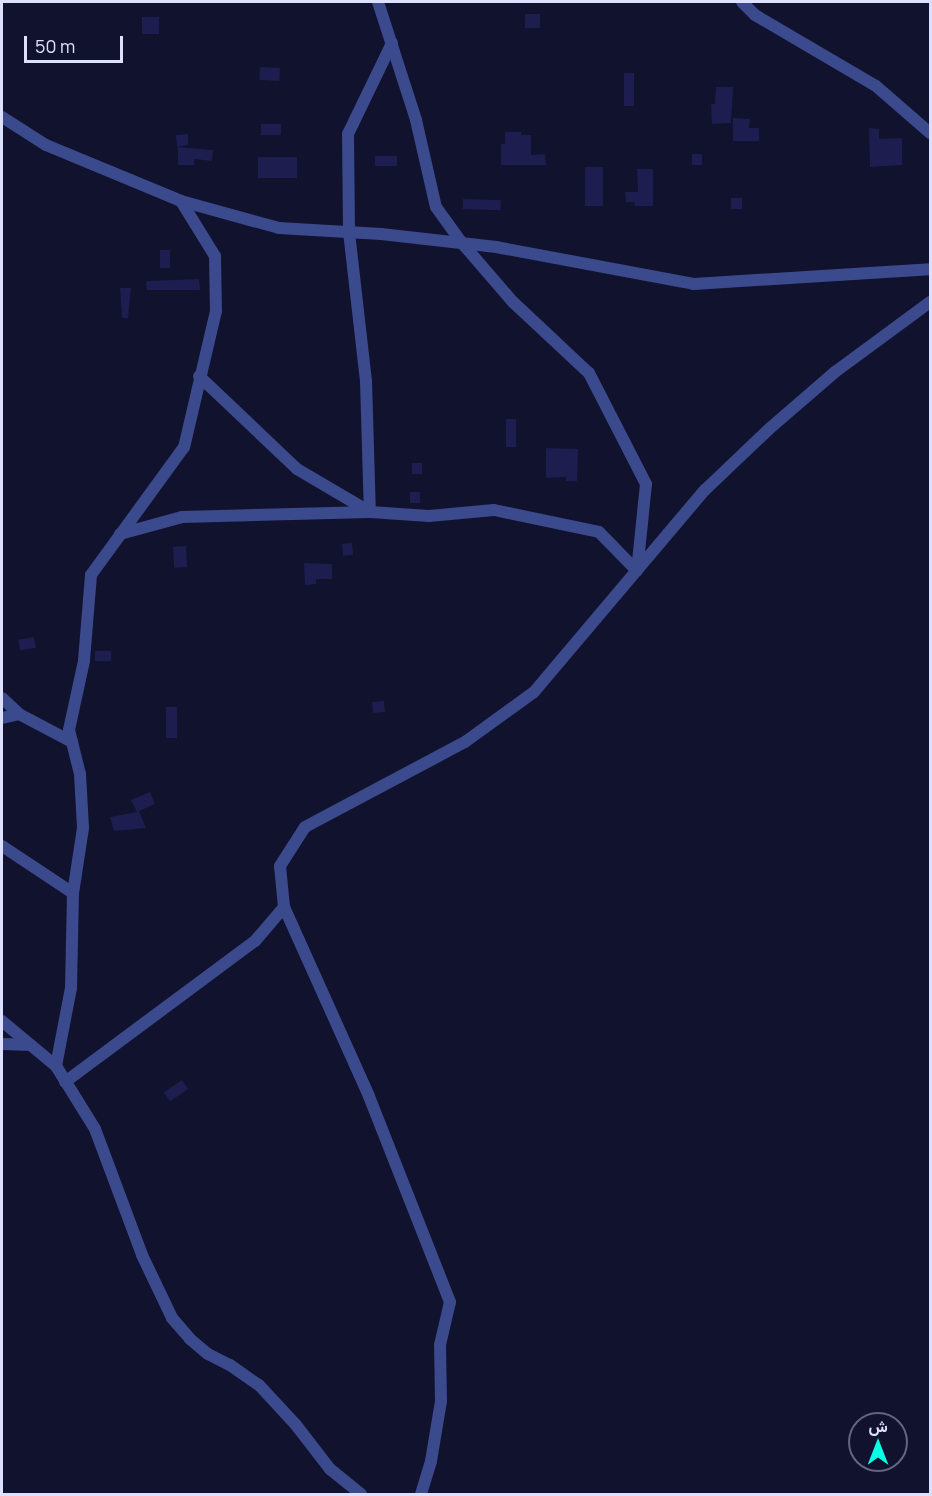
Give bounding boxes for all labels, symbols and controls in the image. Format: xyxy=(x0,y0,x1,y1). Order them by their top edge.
scale bar xyxy=(27,24,126,62)
text: 50 m xyxy=(35,34,75,58)
north arrow xyxy=(848,1412,908,1472)
text: ش xyxy=(868,1415,888,1437)

